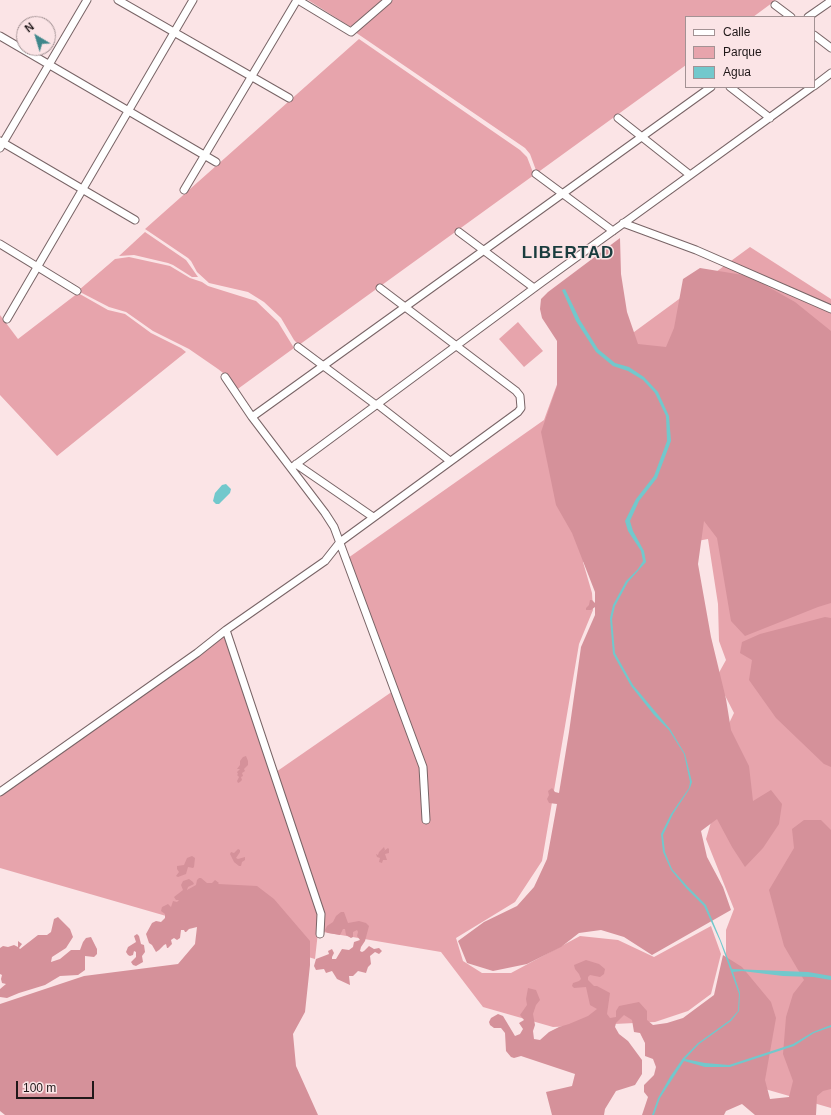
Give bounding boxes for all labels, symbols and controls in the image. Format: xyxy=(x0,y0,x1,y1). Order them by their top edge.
north arrow xyxy=(16,16,56,56)
legend xyxy=(685,16,815,88)
text: N xyxy=(22,20,36,35)
text: Calle xyxy=(723,25,750,39)
text: Parque xyxy=(723,45,762,59)
text: Agua xyxy=(723,65,751,79)
district label: LIBERTAD xyxy=(522,243,614,263)
scale bar xyxy=(18,1073,96,1099)
text: 100 m xyxy=(23,1081,56,1095)

